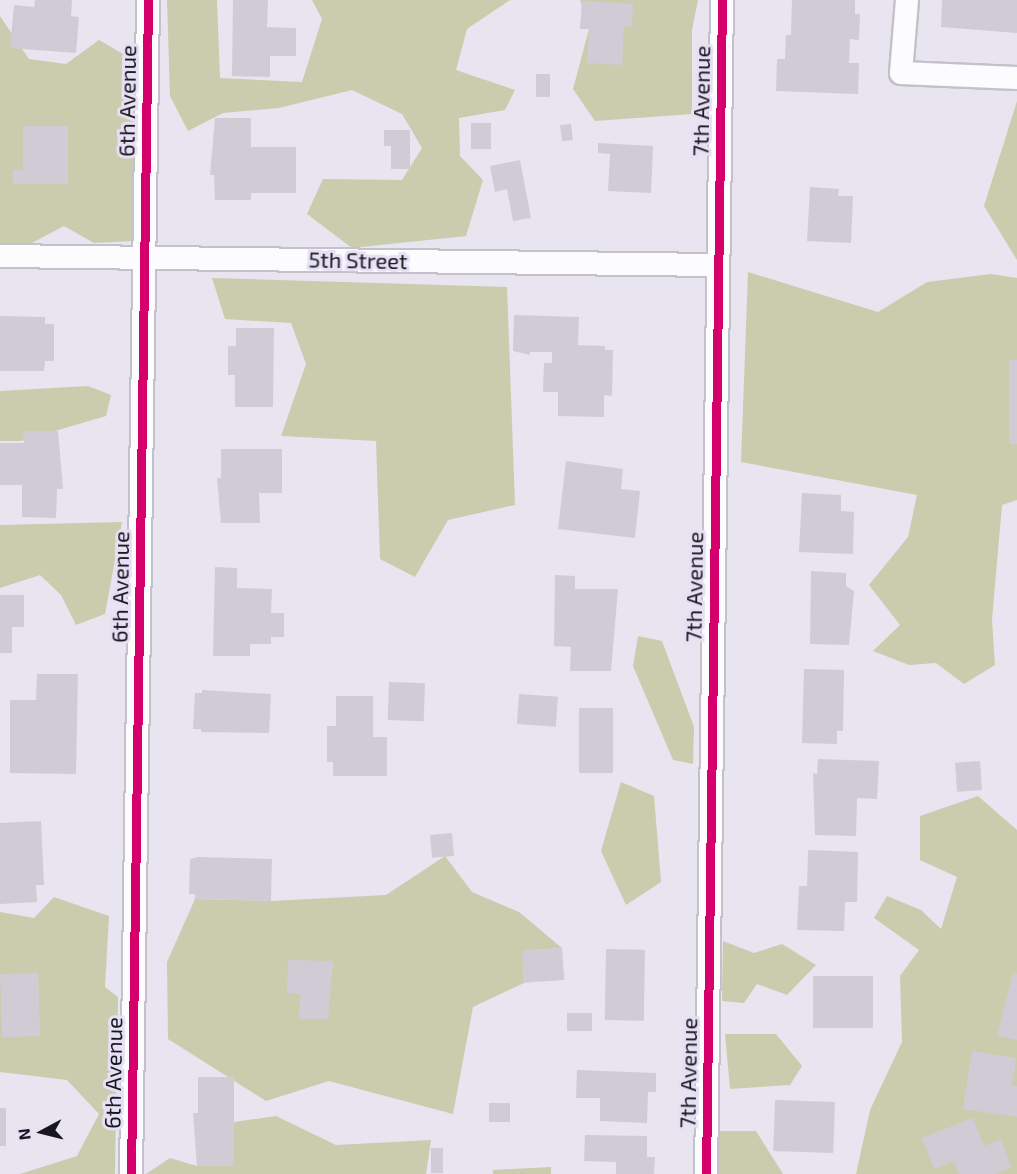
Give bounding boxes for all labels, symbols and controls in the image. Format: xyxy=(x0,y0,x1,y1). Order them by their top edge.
street label: 6th Avenue xyxy=(113,45,141,157)
street label: 7th Avenue xyxy=(687,45,715,157)
street label: 5th Street xyxy=(308,246,408,274)
street label: 6th Avenue xyxy=(106,531,134,643)
street label: 7th Avenue xyxy=(680,531,708,643)
street label: 6th Avenue xyxy=(99,1017,127,1129)
street label: 7th Avenue xyxy=(674,1017,702,1129)
north arrow xyxy=(12,1102,72,1162)
text: N xyxy=(14,1127,34,1141)

